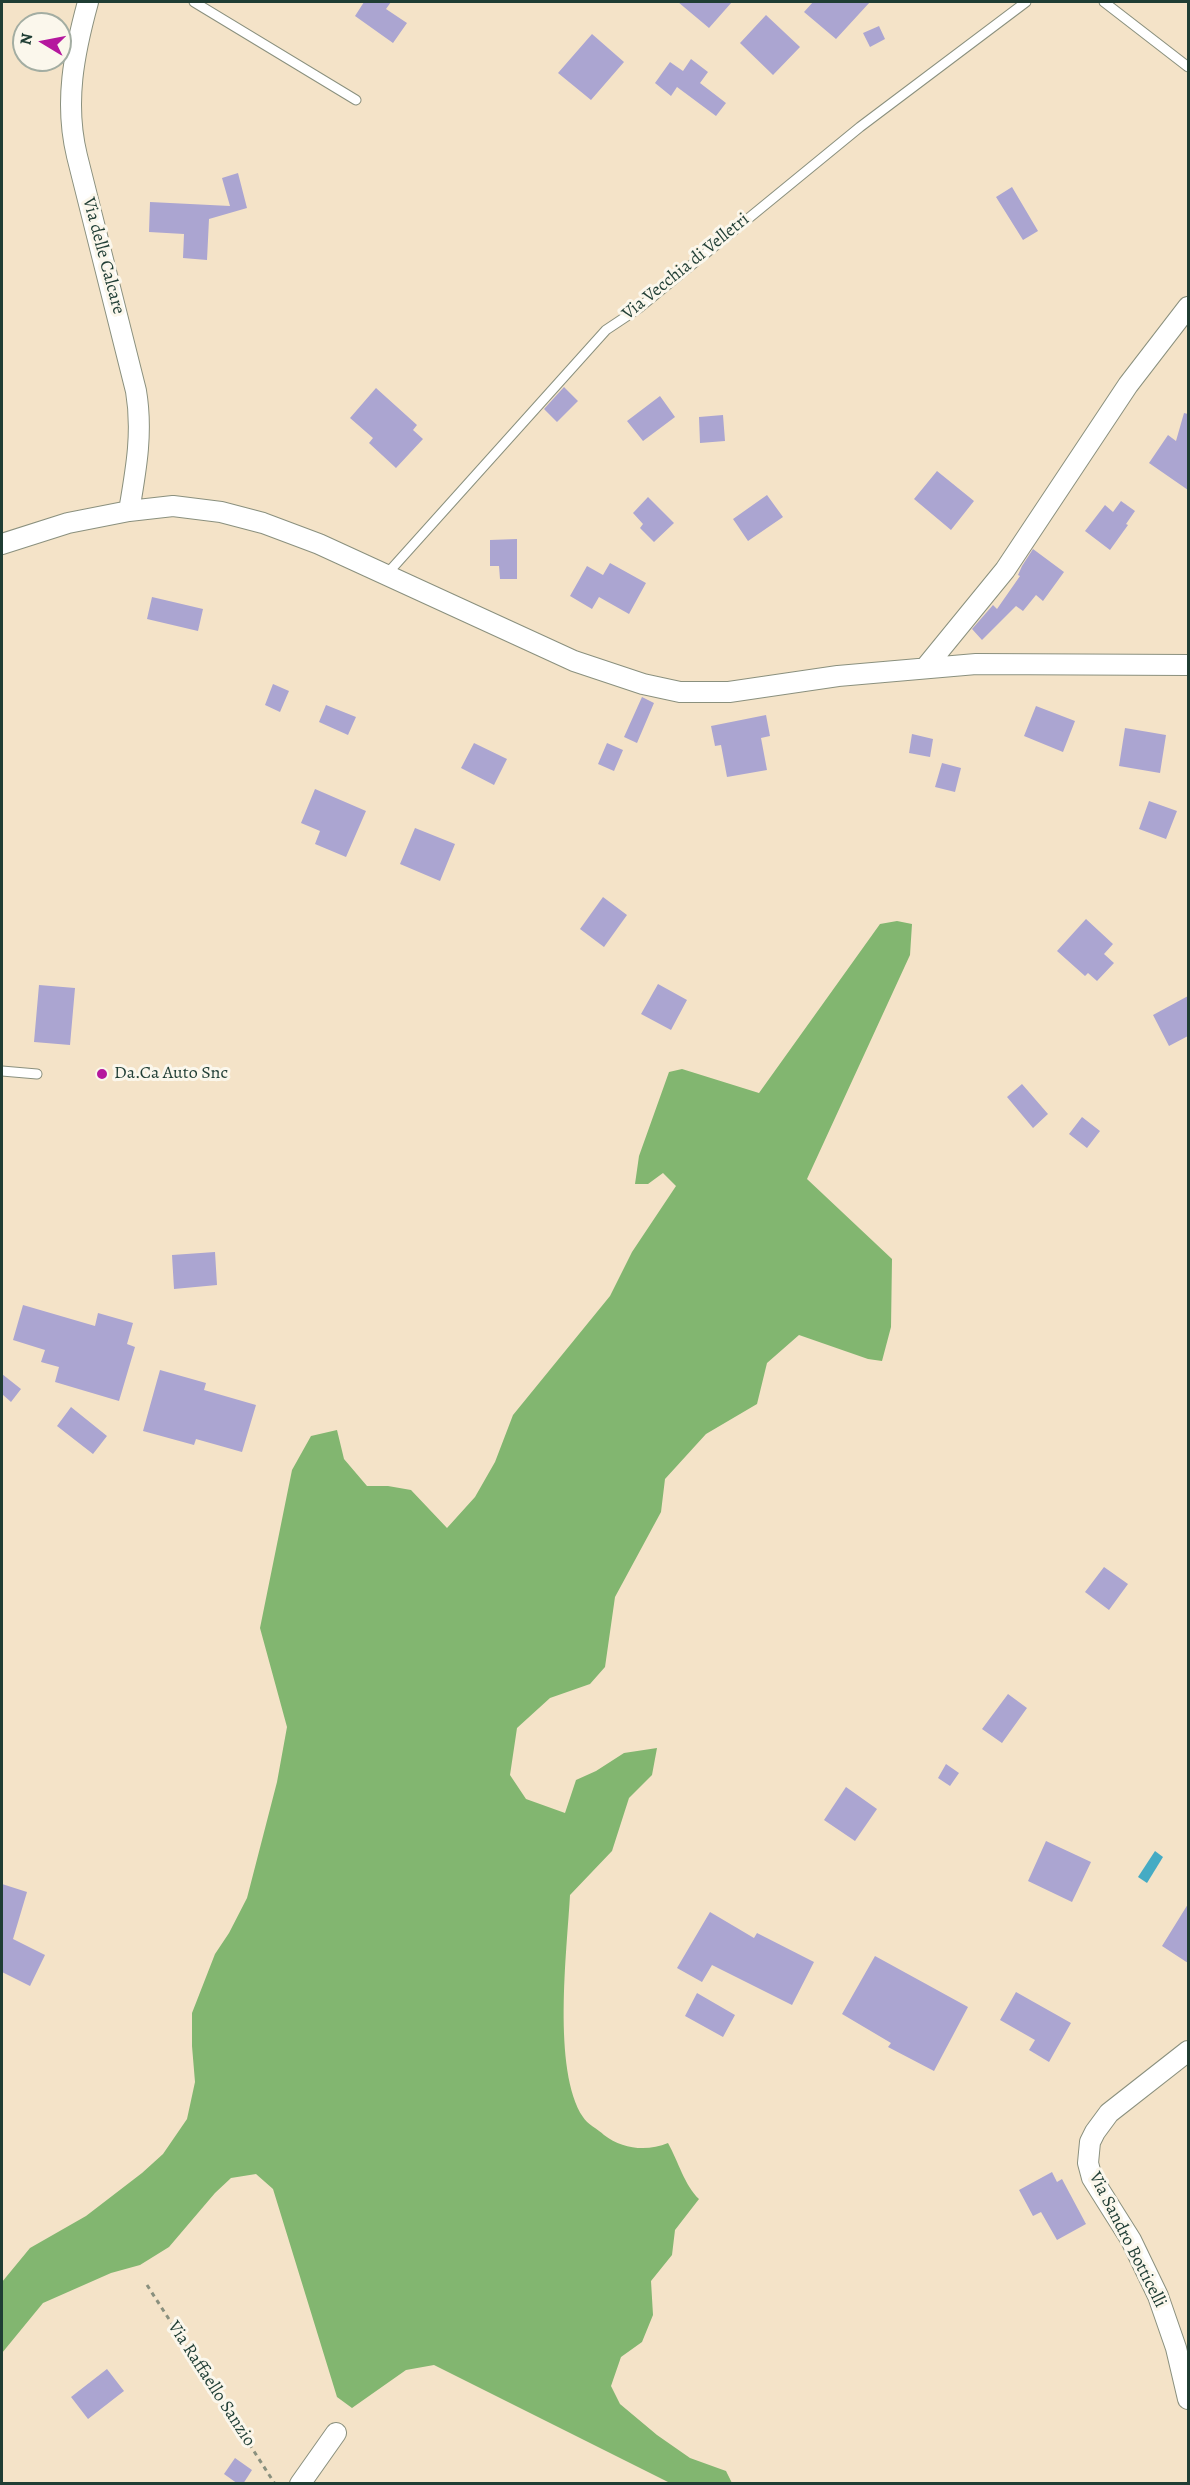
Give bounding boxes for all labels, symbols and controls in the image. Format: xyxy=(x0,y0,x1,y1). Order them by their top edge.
north arrow xyxy=(12,12,72,72)
text: N xyxy=(14,32,38,47)
street label: Via delle Calcare xyxy=(77,195,129,317)
street label: Via Vecchia di Velletri xyxy=(618,209,754,325)
place label: Da.Ca Auto Snc xyxy=(114,1063,228,1085)
marker: Da.Ca Auto Snc xyxy=(95,1067,109,1081)
street label: Via Sandro Botticelli xyxy=(1083,2169,1171,2311)
street label: Via Raffaello Sanzio xyxy=(162,2317,260,2451)

